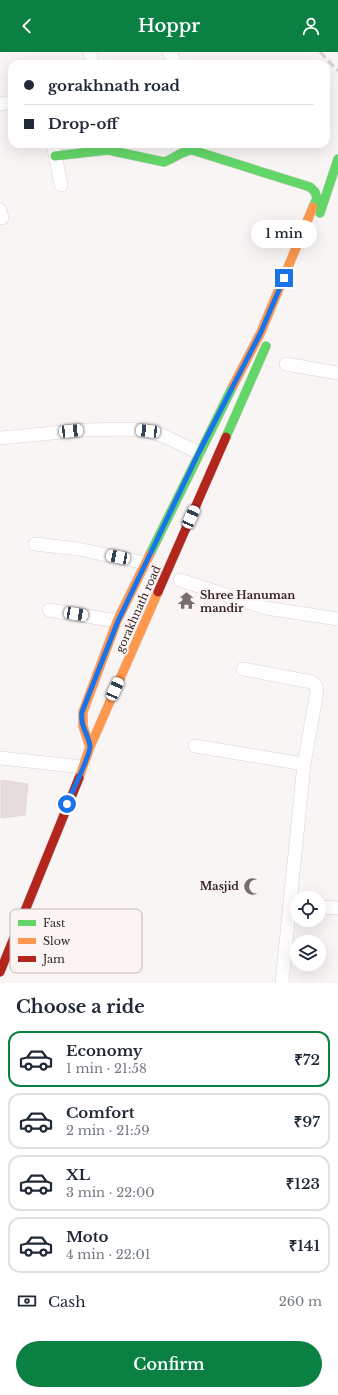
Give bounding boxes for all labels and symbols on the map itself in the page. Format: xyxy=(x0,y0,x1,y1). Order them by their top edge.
callout: 1 min xyxy=(251,220,317,248)
route end xyxy=(275,269,293,287)
car xyxy=(58,424,84,438)
car xyxy=(135,424,161,438)
car xyxy=(181,504,201,530)
car xyxy=(105,549,131,565)
street label: gorakhnath road xyxy=(113,563,164,655)
place label: Shree Hanuman mandir xyxy=(200,588,295,615)
temple icon: Shree Hanuman mandir xyxy=(177,591,197,611)
car xyxy=(63,606,89,622)
car xyxy=(105,676,125,702)
route start xyxy=(58,795,76,813)
mosque icon: Masjid xyxy=(242,876,262,896)
place label: Masjid xyxy=(200,879,239,893)
legend xyxy=(10,909,142,973)
text: Fast xyxy=(43,916,66,930)
text: Slow xyxy=(43,934,71,948)
text: Jam xyxy=(41,952,65,966)

